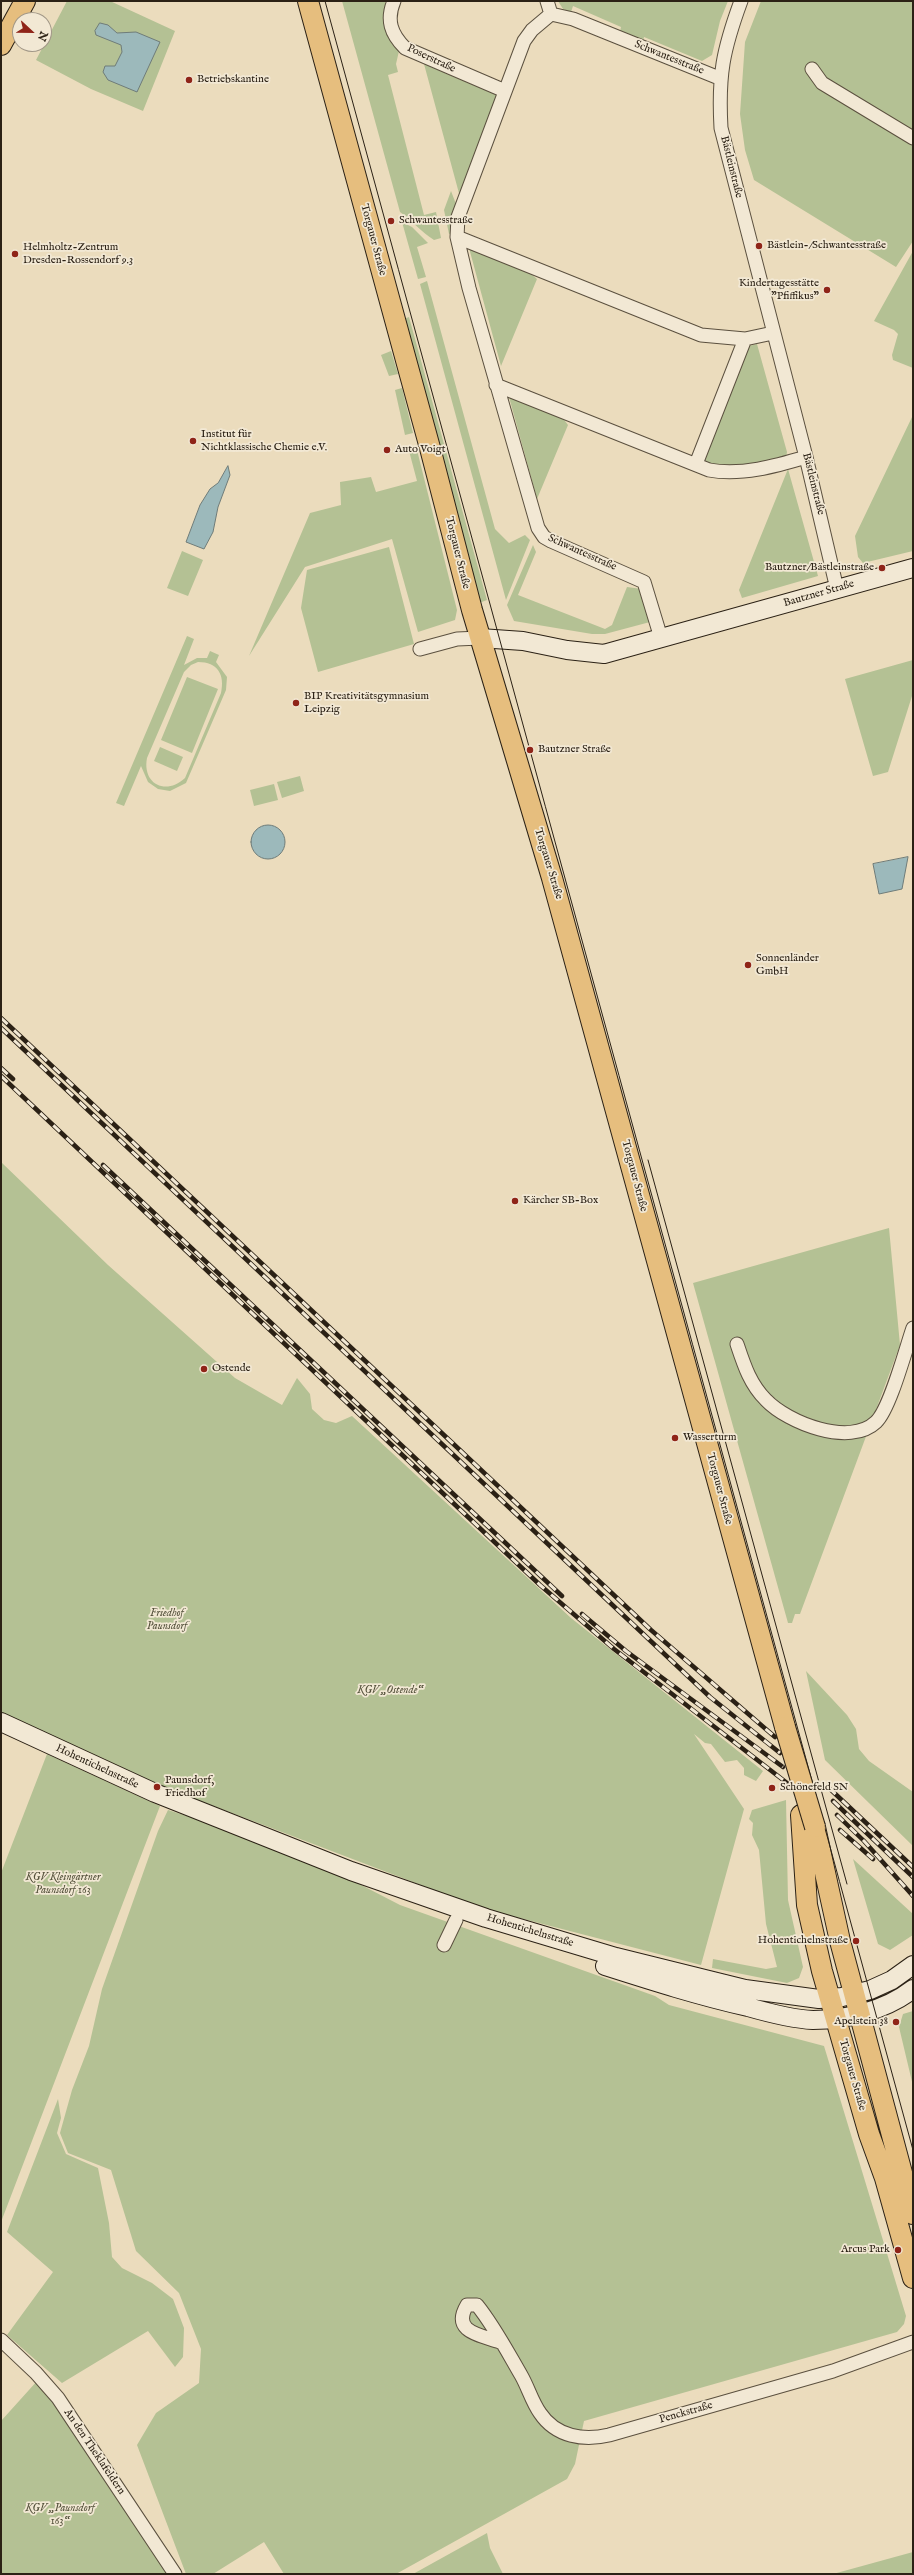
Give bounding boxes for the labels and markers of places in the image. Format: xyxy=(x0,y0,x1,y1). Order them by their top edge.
place label: Betriebskantine xyxy=(197,73,269,87)
marker: Betriebskantine xyxy=(184,75,194,85)
place label: Schwantesstraße xyxy=(399,214,473,228)
marker: Schwantesstraße xyxy=(386,216,396,226)
place label: Bästlein-/Schwantesstraße xyxy=(767,239,886,253)
place label: Helmholtz-Zentrum Dresden-Rossendorf 9.3 xyxy=(23,241,133,267)
marker: Bästlein-/Schwantesstraße xyxy=(754,241,764,251)
marker: Helmholtz-Zentrum Dresden-Rossendorf 9.3 xyxy=(10,249,20,259)
place label: Kindertagesstätte "Pfiffikus" xyxy=(739,277,819,303)
marker: Kindertagesstätte "Pfiffikus" xyxy=(822,285,832,295)
place label: Institut für Nichtklassische Chemie e.V. xyxy=(201,428,327,454)
marker: Institut für Nichtklassische Chemie e.V. xyxy=(188,436,198,446)
place label: Auto Voigt xyxy=(395,443,445,457)
marker: Auto Voigt xyxy=(382,445,392,455)
place label: Bautzner/Bästleinstraße xyxy=(765,561,874,575)
marker: Bautzner/Bästleinstraße xyxy=(877,563,887,573)
place label: BIP Kreativitätsgymnasium Leipzig xyxy=(304,690,429,716)
marker: BIP Kreativitätsgymnasium Leipzig xyxy=(291,698,301,708)
place label: Bautzner Straße xyxy=(538,743,611,757)
marker: Bautzner Straße xyxy=(525,745,535,755)
place label: Sonnenländer GmbH xyxy=(756,952,819,978)
marker: Sonnenländer GmbH xyxy=(743,960,753,970)
place label: Kärcher SB-Box xyxy=(523,1194,598,1208)
marker: Kärcher SB-Box xyxy=(510,1196,520,1206)
place label: Ostende xyxy=(212,1362,251,1376)
marker: Ostende xyxy=(199,1364,209,1374)
place label: Wasserturm xyxy=(683,1431,736,1445)
marker: Wasserturm xyxy=(670,1433,680,1443)
place label: Paunsdorf, Friedhof xyxy=(165,1774,214,1800)
place label: Schönefeld SN xyxy=(780,1781,848,1795)
marker: Paunsdorf, Friedhof xyxy=(152,1782,162,1792)
marker: Schönefeld SN xyxy=(767,1783,777,1793)
place label: Hohentichelnstraße xyxy=(758,1934,848,1948)
marker: Hohentichelnstraße xyxy=(851,1936,861,1946)
place label: Apelstein 38 xyxy=(834,2015,888,2029)
marker: Apelstein 38 xyxy=(891,2017,901,2027)
place label: Arcus Park xyxy=(841,2243,890,2257)
marker: Arcus Park xyxy=(893,2245,903,2255)

